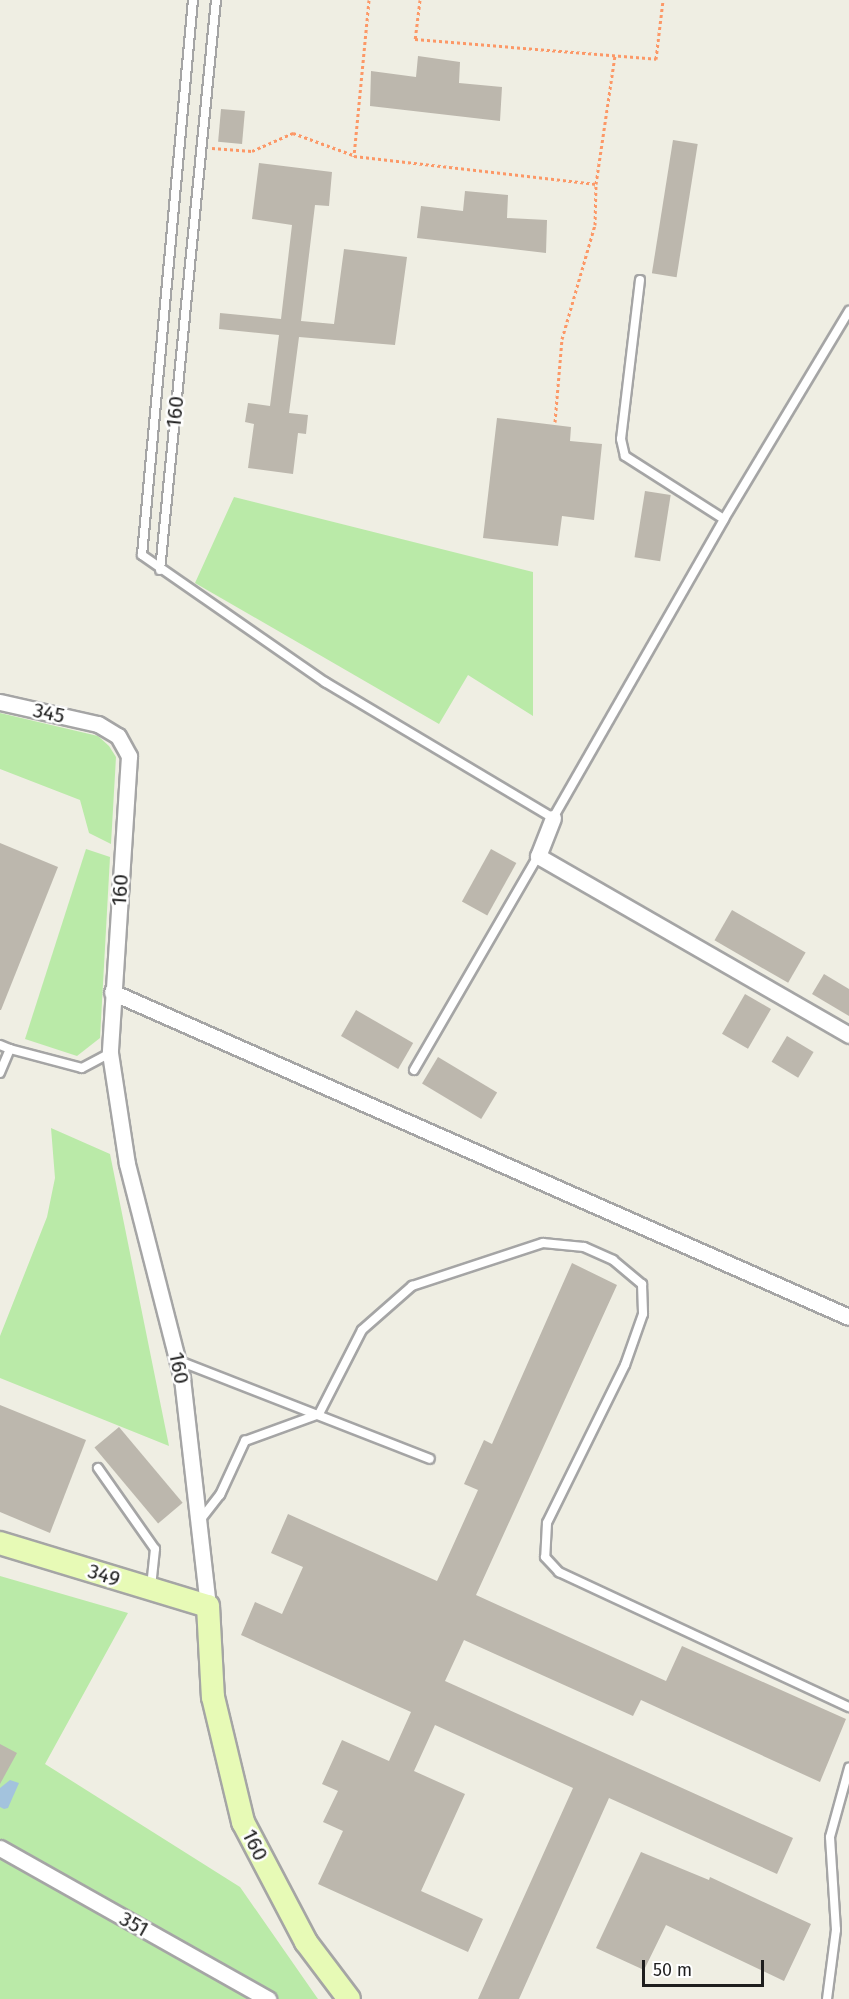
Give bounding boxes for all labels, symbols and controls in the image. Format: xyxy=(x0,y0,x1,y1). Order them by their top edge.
street label: 160 xyxy=(161,395,189,429)
street label: 345 xyxy=(31,697,67,729)
street label: 160 xyxy=(106,873,134,907)
street label: 160 xyxy=(164,1350,194,1386)
street label: 349 xyxy=(85,1558,123,1592)
street label: 160 xyxy=(237,1825,273,1865)
street label: 351 xyxy=(115,1906,153,1942)
scale bar xyxy=(645,1948,766,1986)
text: 50 m xyxy=(653,1959,692,1981)

